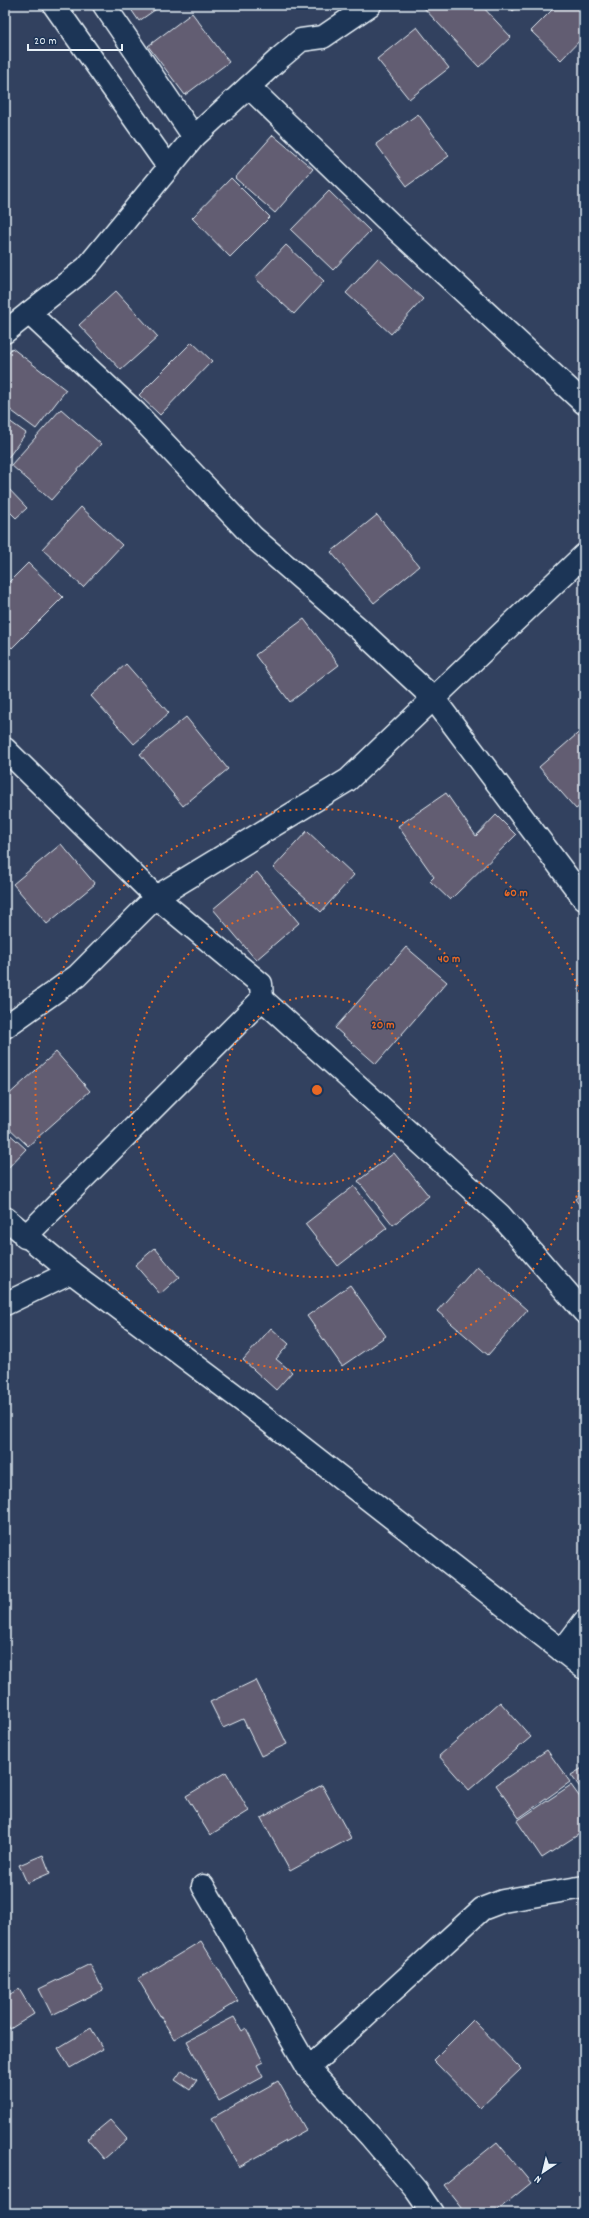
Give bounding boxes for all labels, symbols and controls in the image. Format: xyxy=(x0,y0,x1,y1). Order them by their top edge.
scale bar xyxy=(28,26,122,52)
text: 20 m xyxy=(34,33,57,50)
text: 60 m xyxy=(504,885,528,902)
text: 40 m xyxy=(438,951,460,968)
text: 20 m xyxy=(372,1017,394,1034)
centre of rings xyxy=(310,1083,324,1097)
north arrow xyxy=(523,2152,563,2192)
text: N xyxy=(531,2170,545,2187)

